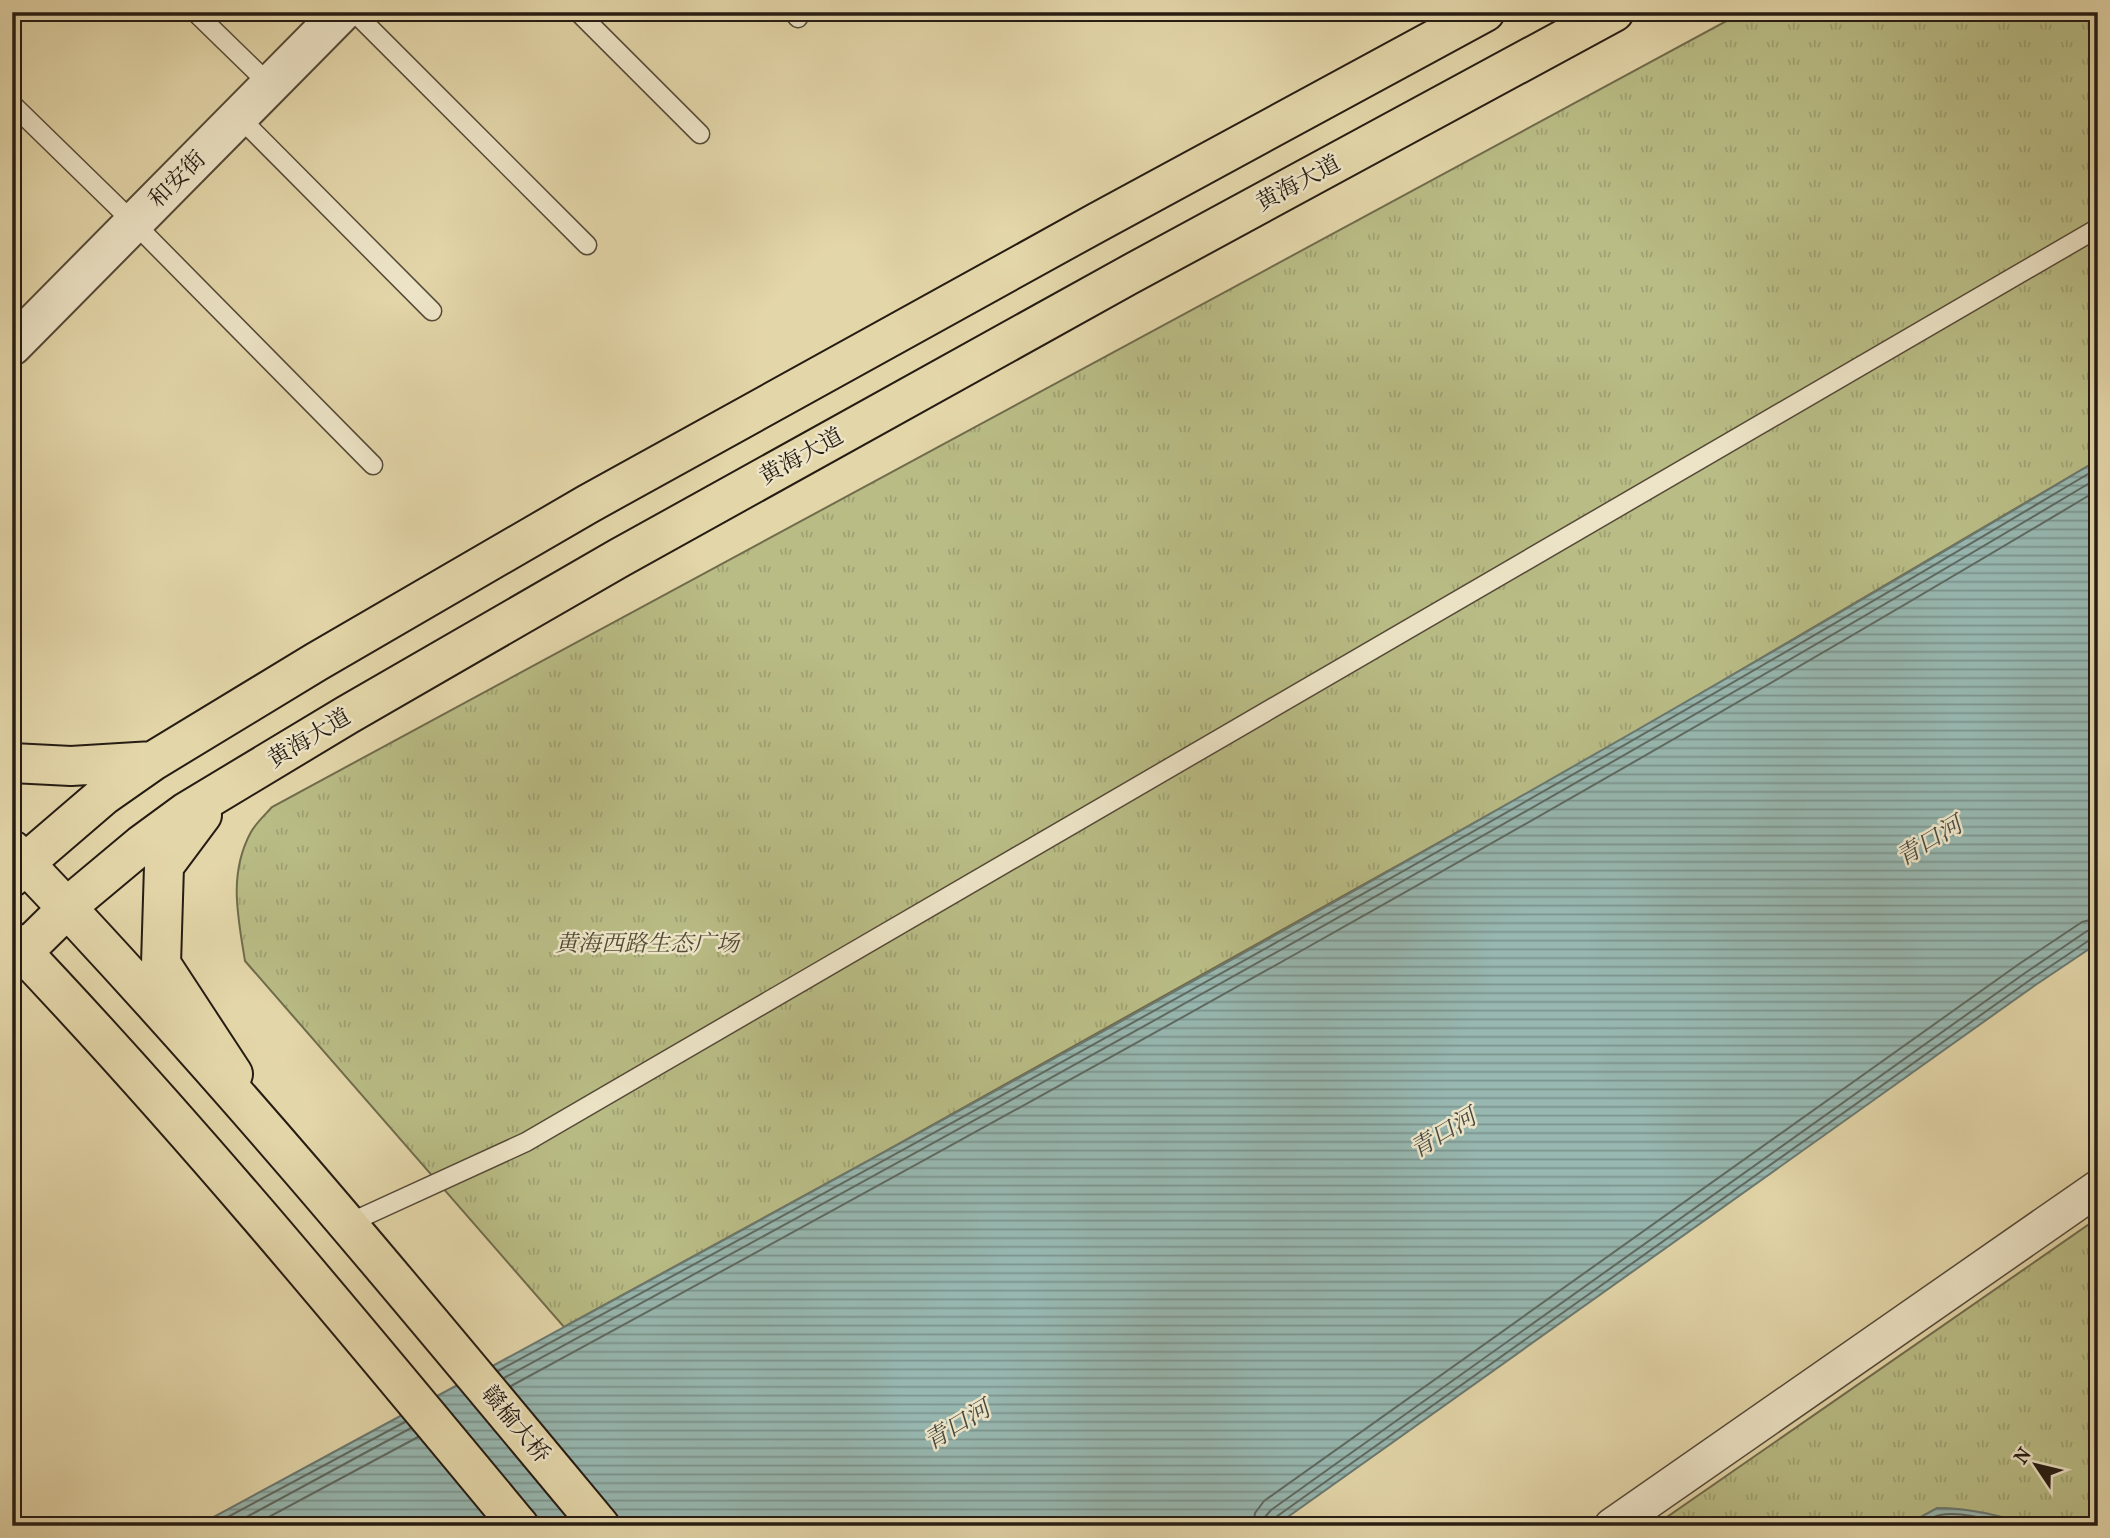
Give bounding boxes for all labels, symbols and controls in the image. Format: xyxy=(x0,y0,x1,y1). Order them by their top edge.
street label: 和安街 xyxy=(143,145,211,213)
street label: 黄海大道 xyxy=(1251,149,1345,217)
street label: 黄海大道 xyxy=(754,422,848,490)
street label: 黄海大道 xyxy=(263,703,355,773)
water label: 青口河 xyxy=(1891,808,1970,872)
park label: 黄海西路生态广场 xyxy=(555,930,741,957)
water label: 青口河 xyxy=(1405,1100,1484,1164)
street label: 赣榆大桥 xyxy=(476,1380,556,1468)
water label: 青口河 xyxy=(919,1392,998,1456)
north arrow xyxy=(2002,1430,2072,1500)
text: N xyxy=(2010,1443,2036,1468)

